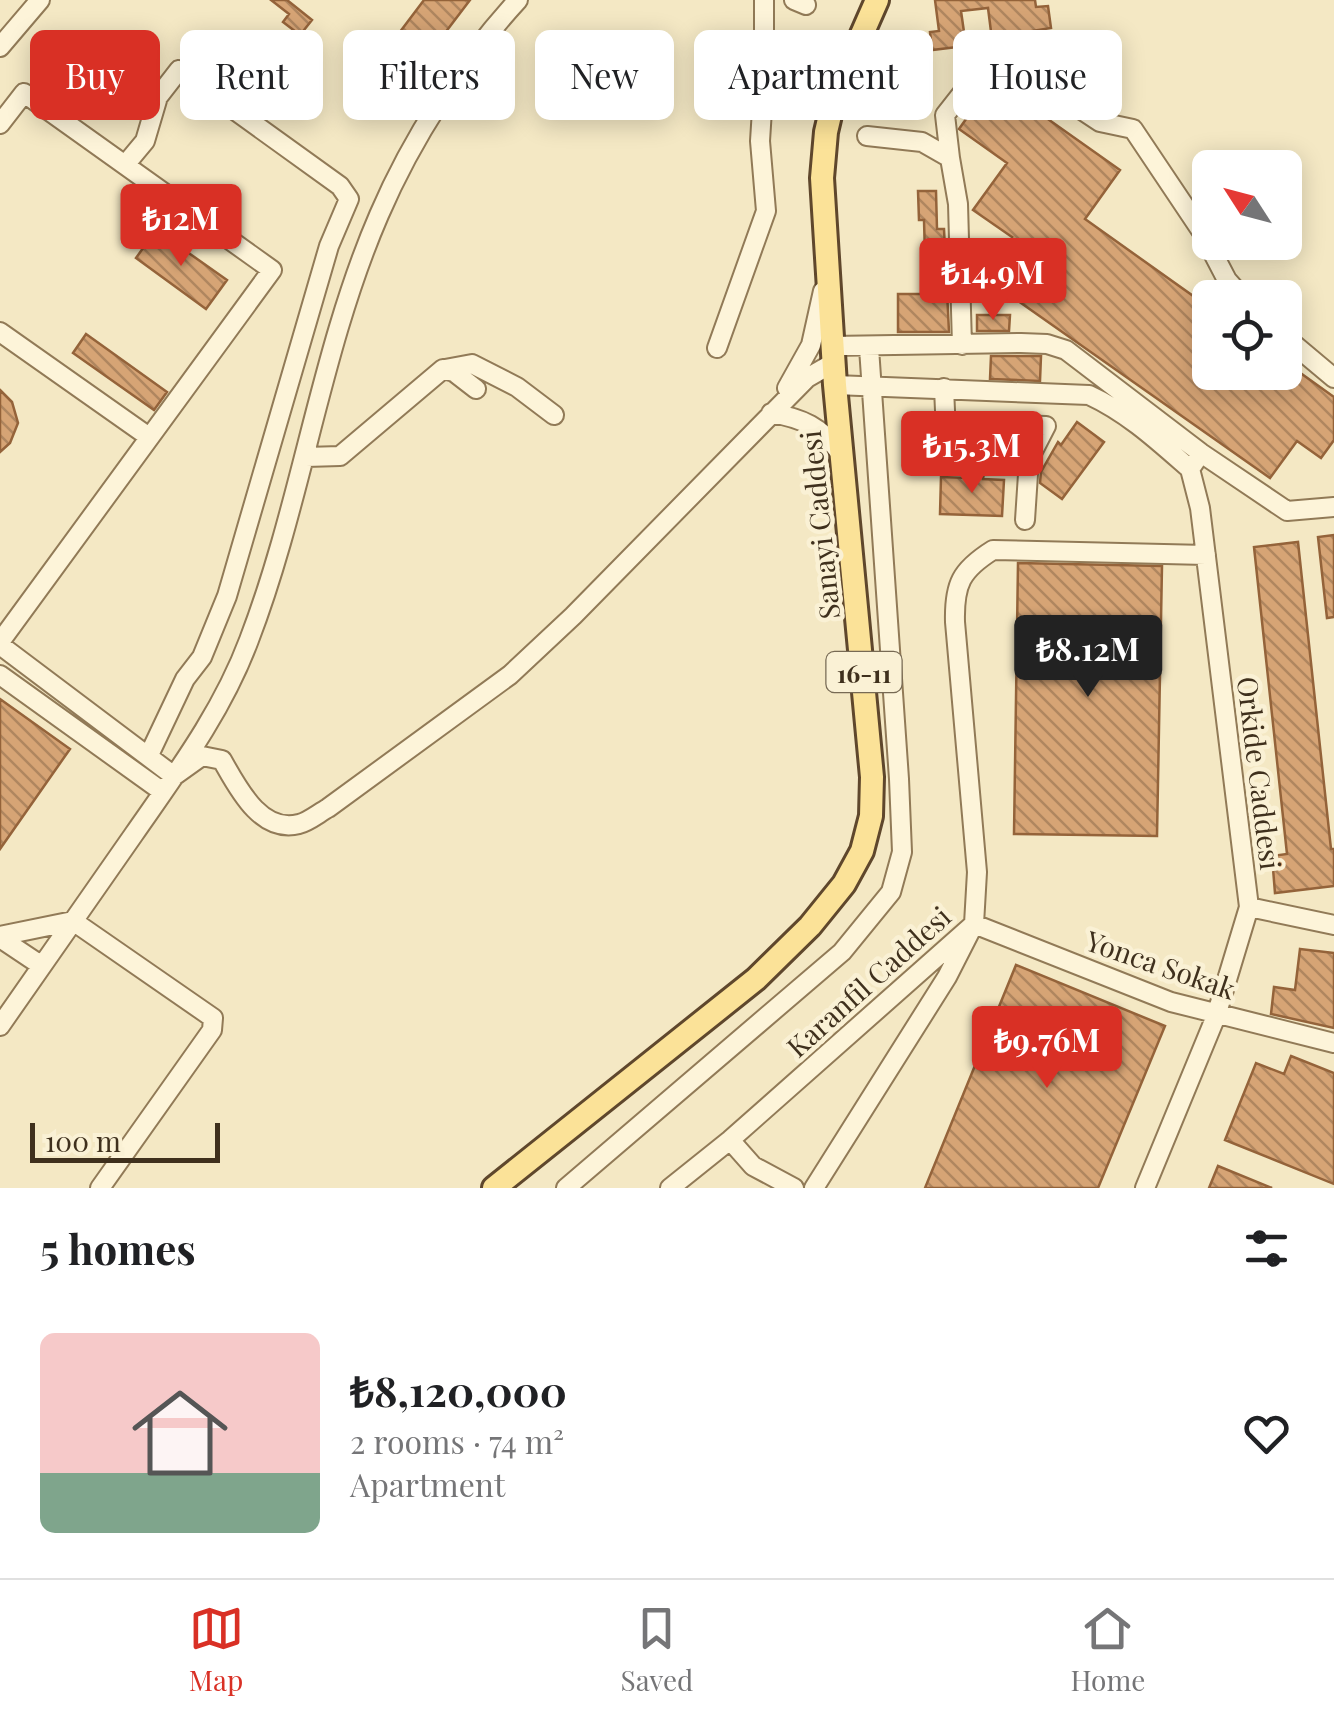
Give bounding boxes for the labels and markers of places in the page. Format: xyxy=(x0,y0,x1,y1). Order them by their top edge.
pin: ₺12M xyxy=(122,184,240,269)
pin: ₺14.9M xyxy=(912,238,1074,323)
pin: ₺15.3M xyxy=(891,411,1053,496)
pin: ₺8.12M xyxy=(1007,615,1169,700)
pin: ₺9.76M xyxy=(966,1006,1128,1091)

